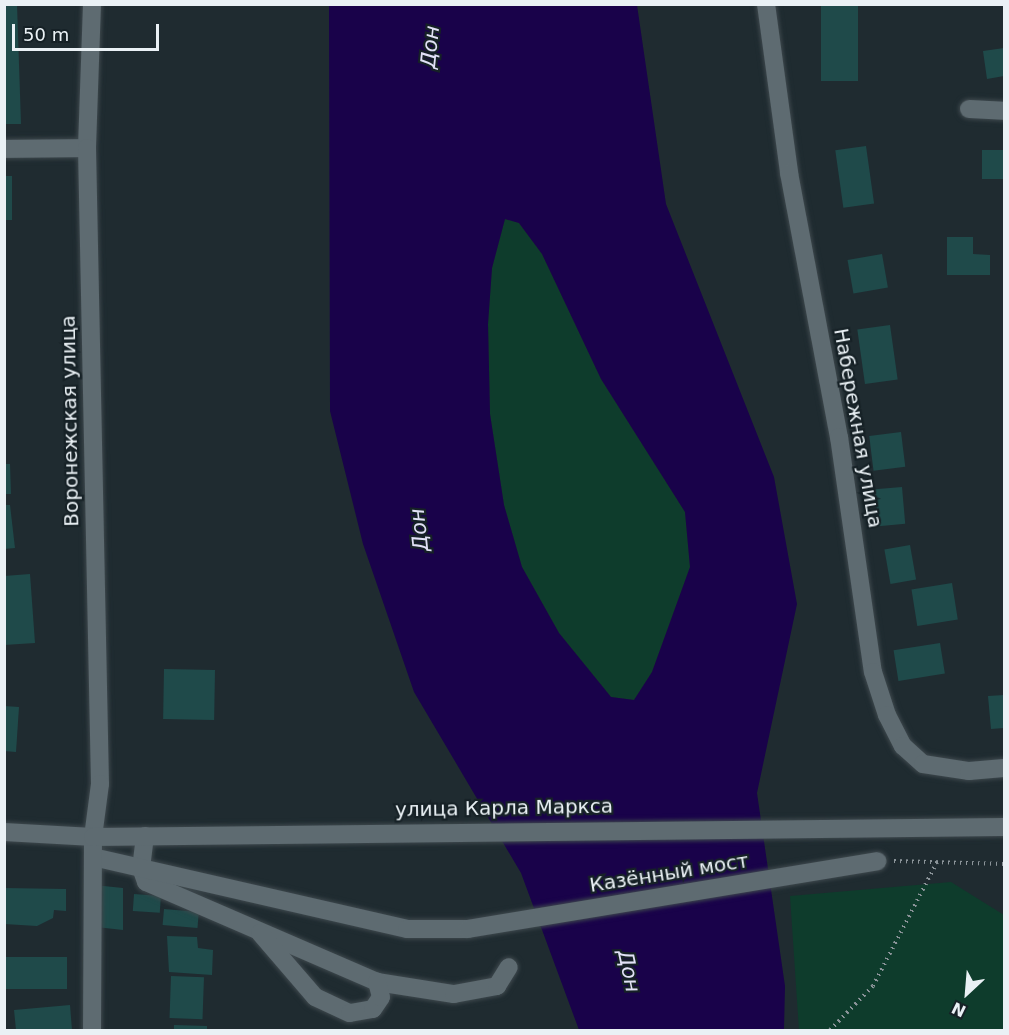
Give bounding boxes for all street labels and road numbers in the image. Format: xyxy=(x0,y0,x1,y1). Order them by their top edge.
street label: Воронежская улица xyxy=(56,315,84,527)
street label: Набережная улица xyxy=(829,326,887,530)
street label: улица Карла Маркса xyxy=(395,794,613,822)
street label: Казённый мост xyxy=(588,849,750,897)

